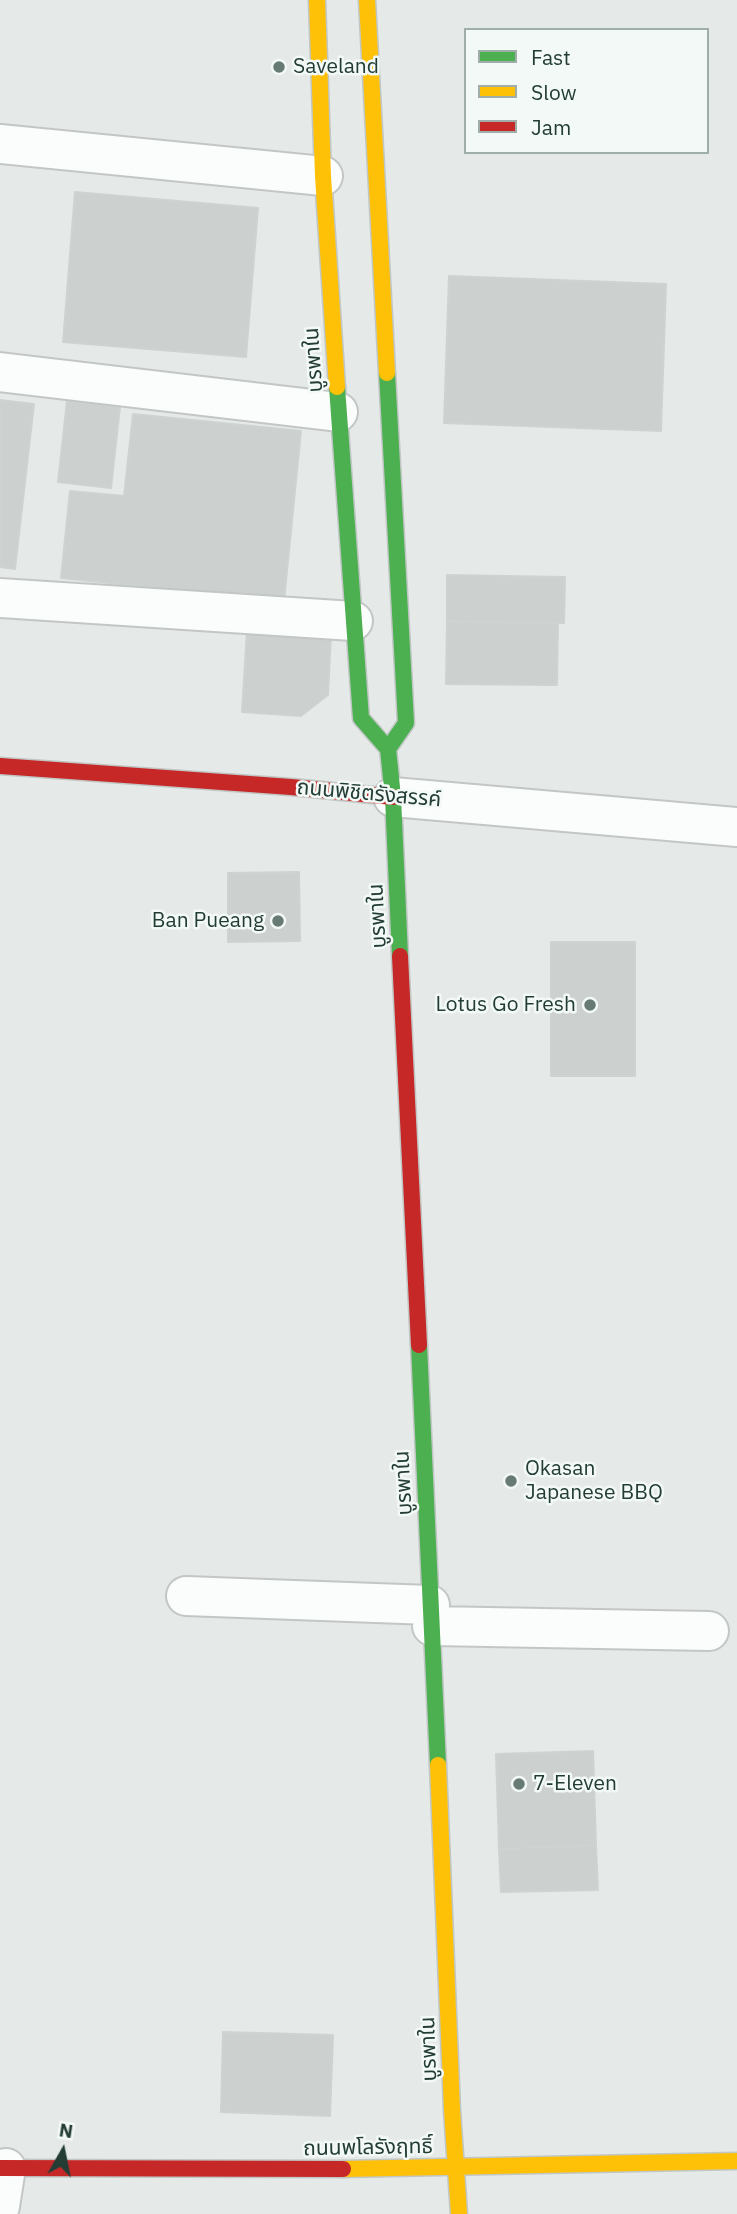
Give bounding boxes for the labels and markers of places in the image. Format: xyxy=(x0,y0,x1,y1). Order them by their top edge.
place label: Saveland xyxy=(293,54,379,80)
marker: Saveland xyxy=(271,59,287,75)
place label: Ban Pueang xyxy=(152,908,264,934)
marker: Ban Pueang xyxy=(270,913,286,929)
place label: Lotus Go Fresh xyxy=(436,992,576,1018)
marker: Lotus Go Fresh xyxy=(582,997,598,1013)
place label: Okasan Japanese BBQ xyxy=(525,1456,663,1506)
marker: Okasan Japanese BBQ xyxy=(503,1473,519,1489)
place label: 7-Eleven xyxy=(533,1771,617,1797)
marker: 7-Eleven xyxy=(511,1776,527,1792)

